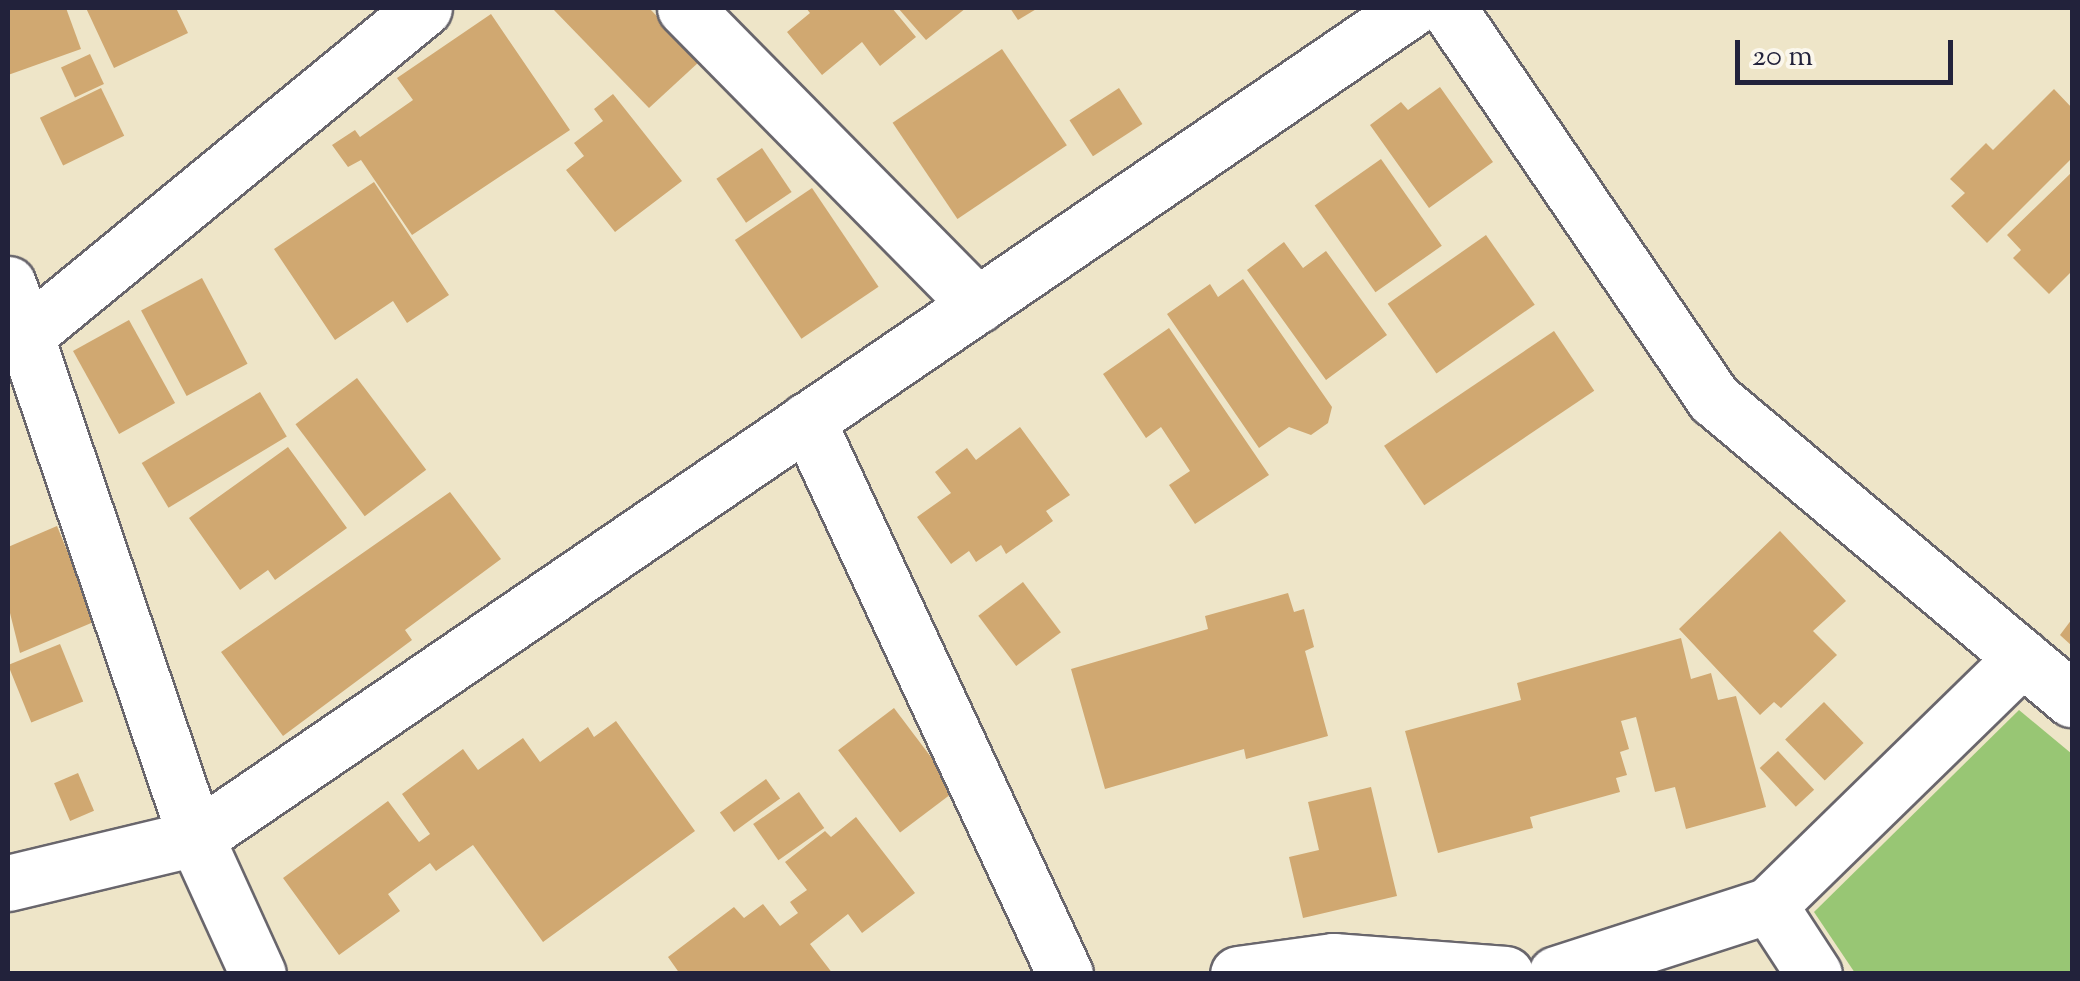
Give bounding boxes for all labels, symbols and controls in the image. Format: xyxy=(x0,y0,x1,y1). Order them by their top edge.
scale bar xyxy=(1740,20,1958,82)
text: 20 m xyxy=(1752,36,1813,79)

